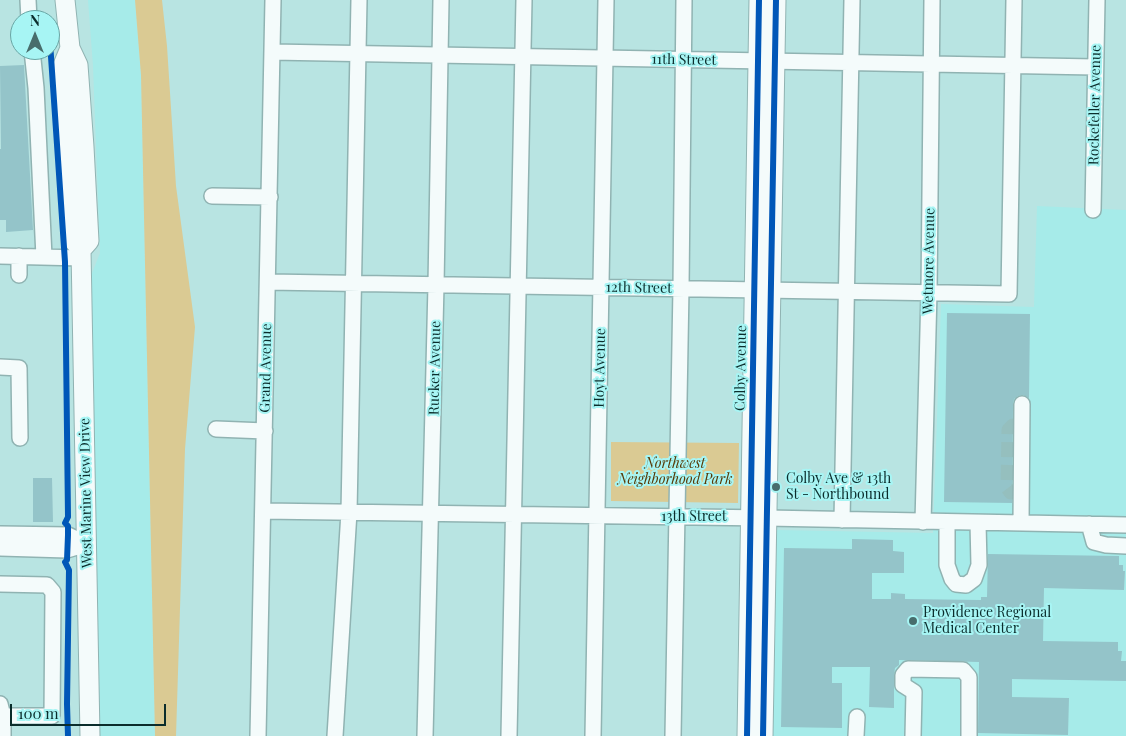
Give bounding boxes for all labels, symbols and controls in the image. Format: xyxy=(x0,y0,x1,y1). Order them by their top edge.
north arrow xyxy=(10,10,60,60)
text: N xyxy=(30,11,40,30)
street label: Rockefeller Avenue xyxy=(1086,45,1104,165)
street label: 11th Street xyxy=(652,51,716,69)
street label: Wetmore Avenue xyxy=(920,208,938,314)
street label: 12th Street xyxy=(606,279,672,297)
street label: Rucker Avenue xyxy=(426,321,444,415)
street label: Grand Avenue xyxy=(257,323,275,413)
street label: Colby Avenue xyxy=(732,325,750,411)
street label: Hoyt Avenue xyxy=(591,328,609,408)
street label: West Marine View Drive xyxy=(76,418,96,568)
park label: Northwest Neighborhood Park xyxy=(618,456,732,488)
place label: Colby Ave & 13th St - Northbound xyxy=(786,471,891,504)
marker: Colby Ave & 13th St - Northbound xyxy=(770,481,782,493)
street label: 13th Street xyxy=(661,509,727,525)
place label: Providence Regional Medical Center xyxy=(923,605,1051,638)
marker: Providence Regional Medical Center xyxy=(907,615,919,627)
scale bar xyxy=(12,694,169,726)
text: 100 m xyxy=(18,703,59,723)

